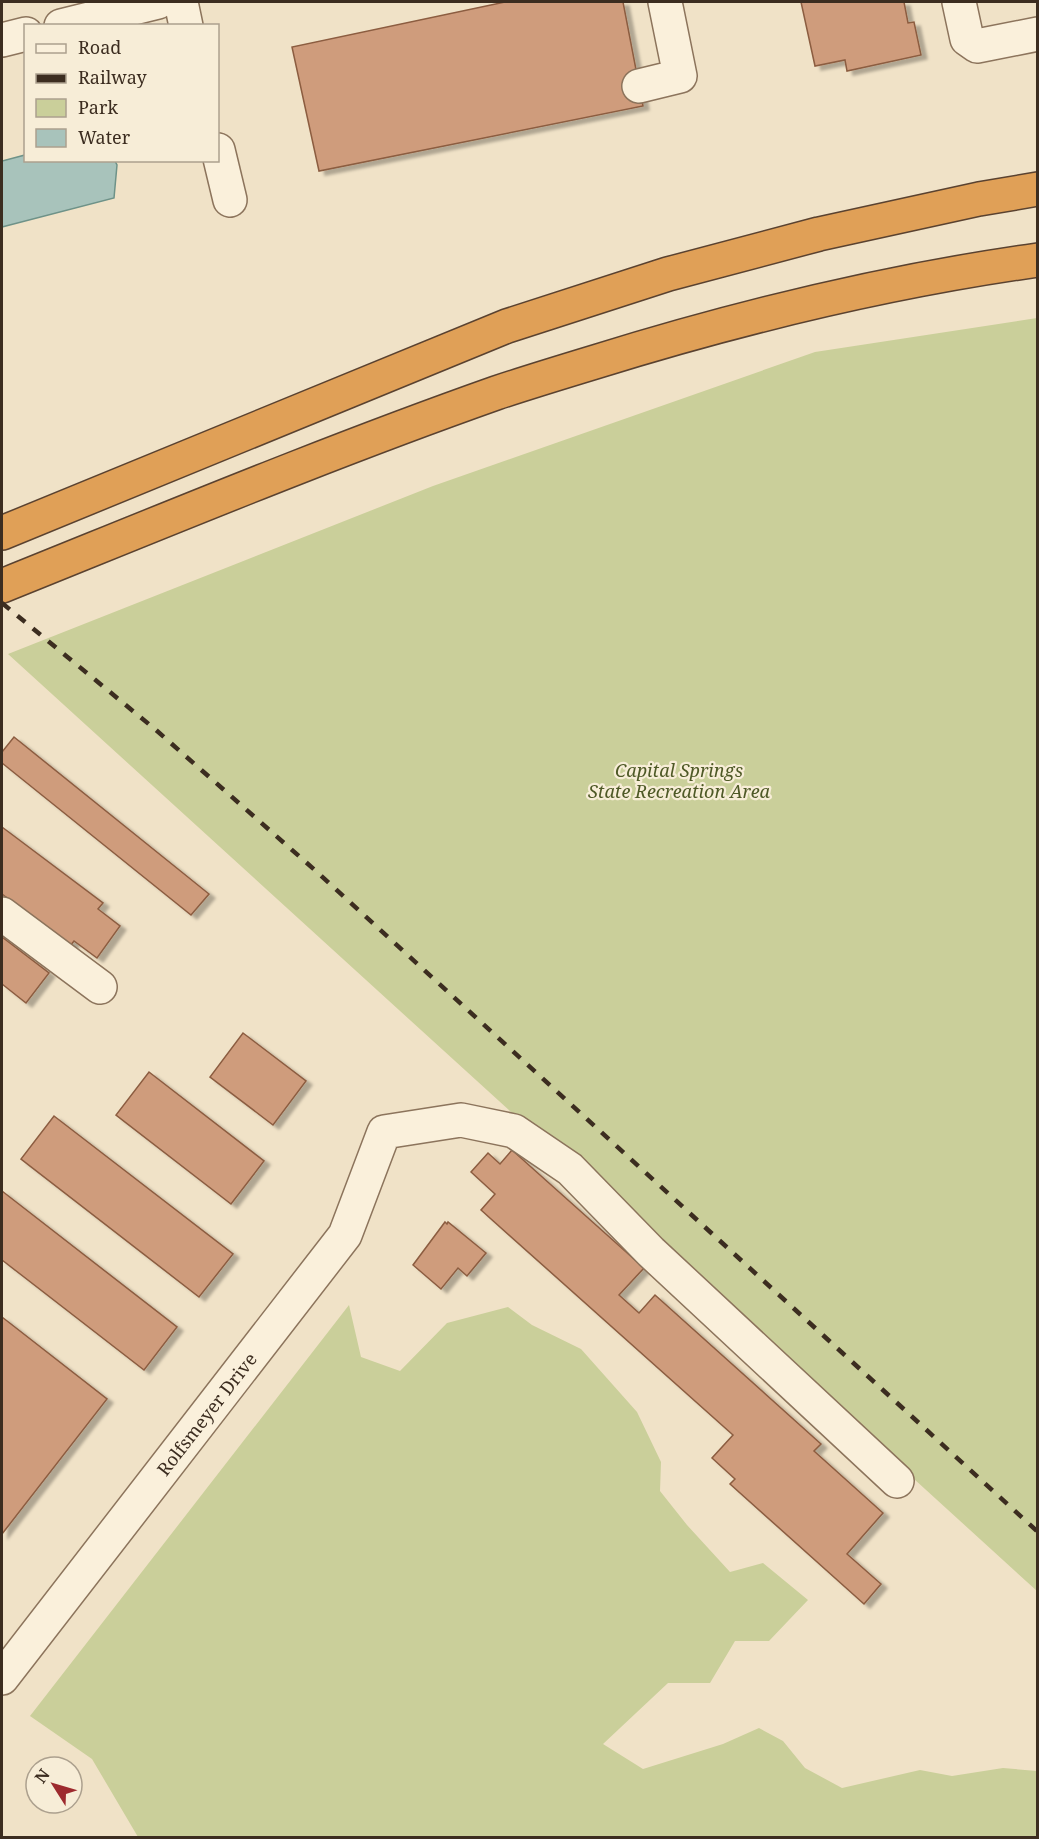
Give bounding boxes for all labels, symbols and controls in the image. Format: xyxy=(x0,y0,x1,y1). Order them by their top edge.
legend xyxy=(24,24,219,162)
text: Road xyxy=(78,35,121,59)
text: Railway xyxy=(78,65,148,89)
text: Park xyxy=(78,95,118,119)
text: Water xyxy=(78,125,131,149)
park label: Capital Springs State Recreation Area xyxy=(588,758,771,803)
street label: Rolfsmeyer Drive xyxy=(151,1347,262,1480)
north arrow xyxy=(24,1755,84,1815)
text: N xyxy=(29,1764,55,1788)

